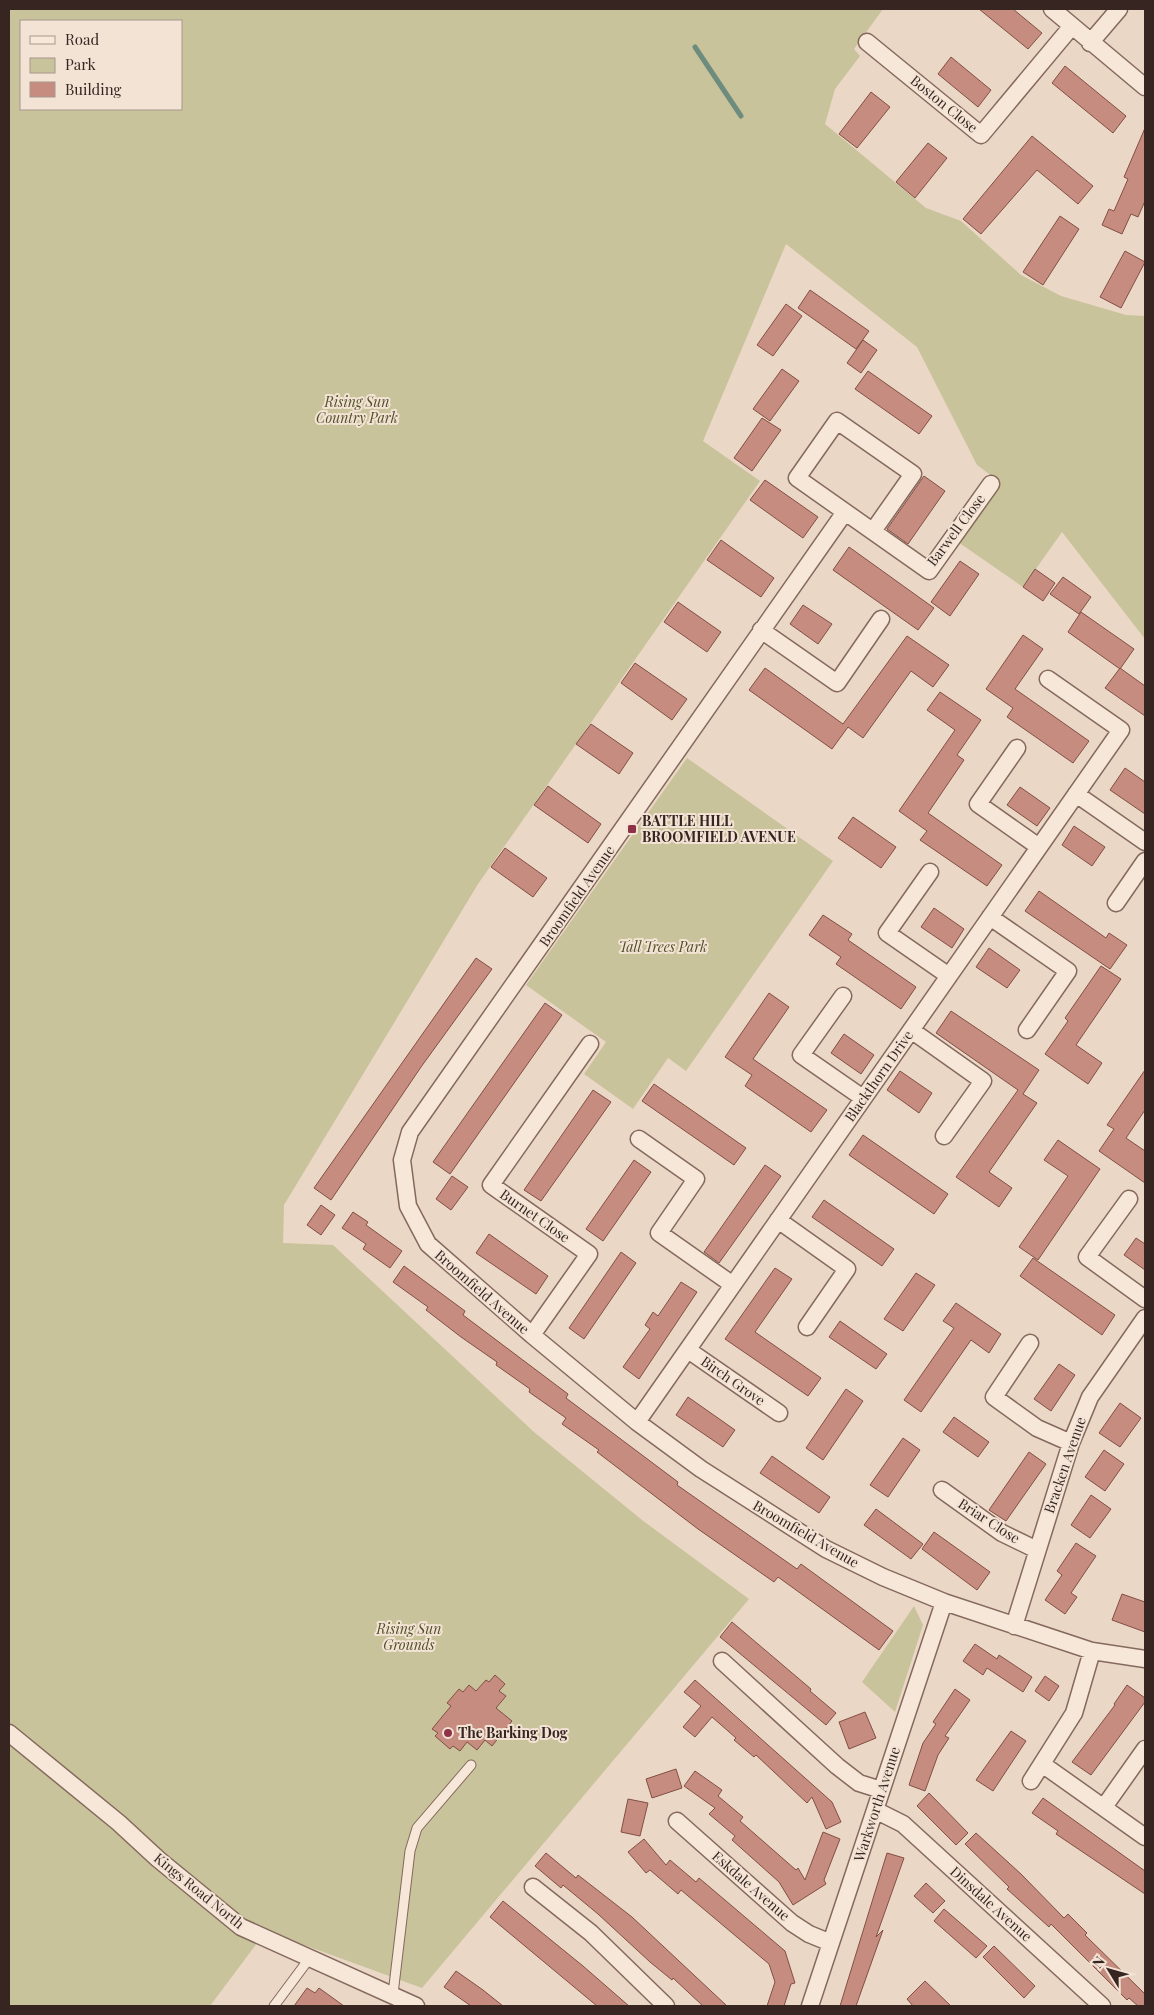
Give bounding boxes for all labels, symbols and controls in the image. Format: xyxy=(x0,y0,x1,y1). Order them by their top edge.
legend xyxy=(20,20,182,110)
text: Road xyxy=(65,29,99,49)
text: Park xyxy=(65,54,97,74)
street label: Boston Close xyxy=(907,71,982,137)
text: Building xyxy=(65,79,122,99)
park label: Rising Sun Country Park xyxy=(316,392,398,427)
street label: Barwell Close xyxy=(922,490,989,570)
place label: BATTLE HILL BROOMFIELD AVENUE xyxy=(642,811,796,846)
marker: BATTLE HILL BROOMFIELD AVENUE xyxy=(626,823,638,835)
street label: Broomfield Avenue xyxy=(535,841,619,950)
park label: Tall Trees Park xyxy=(619,937,707,956)
street label: Blackthorn Drive xyxy=(840,1026,917,1125)
street label: Burnet Close xyxy=(497,1185,574,1247)
street label: Broomfield Avenue xyxy=(431,1245,534,1338)
street label: Birch Grove xyxy=(697,1351,769,1410)
street label: Bracken Avenue xyxy=(1039,1414,1090,1516)
street label: Briar Close xyxy=(955,1494,1024,1548)
street label: Broomfield Avenue xyxy=(750,1495,863,1572)
park label: Rising Sun Grounds xyxy=(376,1619,441,1654)
place label: The Barking Dog xyxy=(458,1723,568,1742)
marker: The Barking Dog xyxy=(442,1727,454,1739)
street label: Warkworth Avenue xyxy=(849,1744,904,1865)
street label: Eskdale Avenue xyxy=(708,1847,794,1925)
street label: Kings Road North xyxy=(150,1848,249,1933)
street label: Dinsdale Avenue xyxy=(946,1862,1036,1946)
north arrow xyxy=(1084,1945,1134,1995)
text: N xyxy=(1088,1952,1109,1972)

